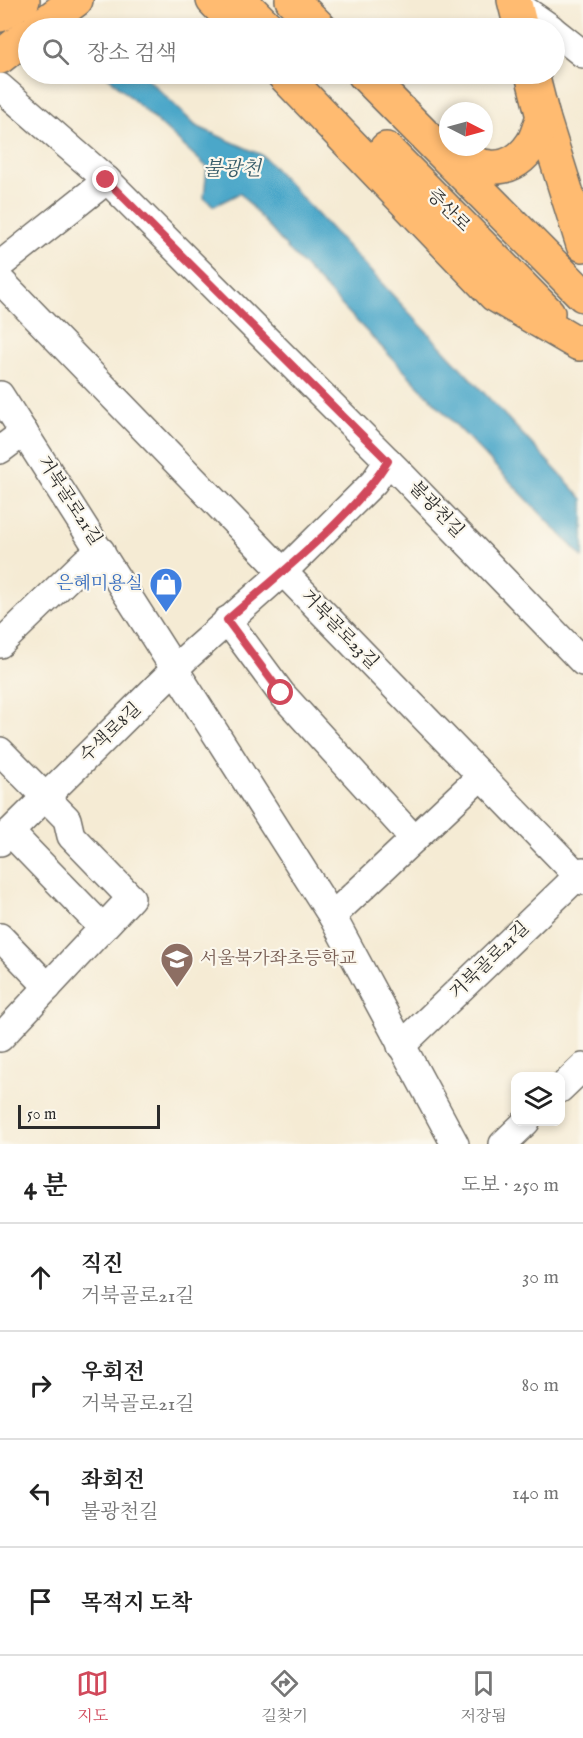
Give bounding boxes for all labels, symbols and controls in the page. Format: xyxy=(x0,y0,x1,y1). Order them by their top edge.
search box xyxy=(18,18,565,84)
icon: search xyxy=(39,35,72,68)
text: 장소 검색 xyxy=(87,40,177,68)
north arrow xyxy=(439,102,493,156)
water label: 불광천 xyxy=(203,157,263,182)
route end xyxy=(92,166,118,192)
street label: 증산로 xyxy=(421,184,475,238)
street label: 거북골로21길 xyxy=(32,452,106,550)
street label: 불광천길 xyxy=(404,477,468,543)
shop icon: 은혜미용실 xyxy=(148,566,184,613)
place label: 은혜미용실 xyxy=(56,573,143,596)
street label: 거북골로23길 xyxy=(295,585,383,675)
route start xyxy=(267,679,293,705)
street label: 수색로8길 xyxy=(75,698,147,768)
street label: 거북골로21길 xyxy=(445,917,535,1005)
school or university icon: 서울북가좌초등학교 xyxy=(159,941,195,988)
place label: 서울북가좌초등학교 xyxy=(200,948,357,971)
map controls xyxy=(511,1072,565,1126)
button: layers xyxy=(511,1072,565,1126)
scale bar xyxy=(18,1102,160,1130)
text: 50 m xyxy=(27,1105,56,1125)
text: 4 분 xyxy=(24,1170,68,1203)
text: 도보 · 250 m xyxy=(461,1173,559,1198)
text: 직진 xyxy=(81,1251,124,1279)
icon: ahead xyxy=(24,1261,57,1294)
text: 30 m xyxy=(522,1265,559,1290)
text: 거북골로21길 xyxy=(81,1284,194,1309)
text: 우회전 xyxy=(81,1359,145,1387)
icon: right xyxy=(24,1369,57,1402)
text: 80 m xyxy=(522,1373,559,1398)
text: 거북골로21길 xyxy=(81,1392,194,1417)
text: 좌회전 xyxy=(81,1467,145,1495)
icon: left xyxy=(24,1477,57,1510)
text: 140 m xyxy=(512,1481,559,1506)
text: 불광천길 xyxy=(81,1500,158,1525)
icon: arrive xyxy=(24,1585,57,1618)
text: 목적지 도착 xyxy=(81,1590,192,1618)
tab: 지도 xyxy=(76,1667,109,1727)
tab: 길찾기 xyxy=(262,1667,308,1727)
tab: 저장됨 xyxy=(460,1667,507,1727)

